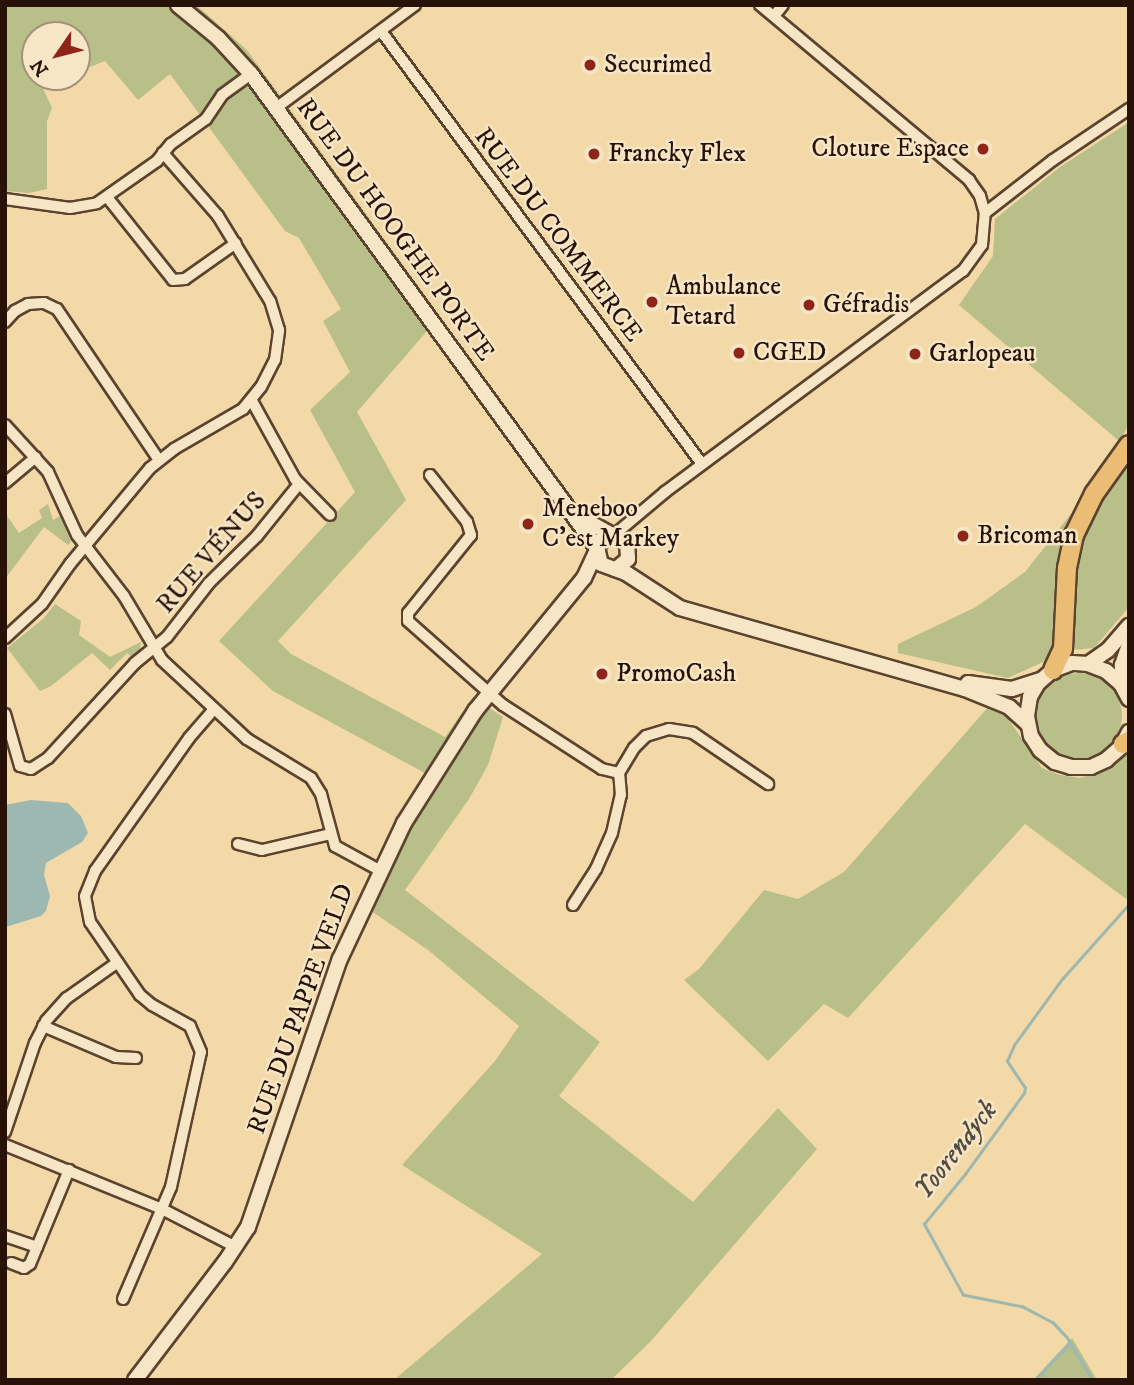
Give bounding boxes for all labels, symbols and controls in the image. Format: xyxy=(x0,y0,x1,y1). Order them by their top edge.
north arrow xyxy=(21,21,91,91)
place label: Securimed xyxy=(604,49,712,81)
text: N xyxy=(26,54,54,80)
marker: Securimed xyxy=(582,57,598,73)
street label: RUE DU HOOGHE PORTE xyxy=(289,93,501,367)
street label: RUE DU COMMERCE xyxy=(467,122,649,348)
place label: Cloture Espace xyxy=(811,133,969,165)
place label: Francky Flex xyxy=(608,138,746,170)
marker: Cloture Espace xyxy=(975,141,991,157)
marker: Francky Flex xyxy=(586,146,602,162)
place label: Ambulance Tetard xyxy=(666,271,781,332)
place label: Géfradis xyxy=(823,289,909,321)
marker: Ambulance Tetard xyxy=(644,294,660,310)
marker: Géfradis xyxy=(801,297,817,313)
place label: CGED xyxy=(753,337,826,369)
place label: Garlopeau xyxy=(929,338,1036,370)
marker: CGED xyxy=(731,345,747,361)
marker: Garlopeau xyxy=(907,346,923,362)
street label: RUE VÉNUS xyxy=(151,486,273,620)
place label: Meneboo C'est Markey xyxy=(542,493,679,554)
marker: Meneboo C'est Markey xyxy=(520,516,536,532)
place label: Bricoman xyxy=(977,520,1078,552)
marker: Bricoman xyxy=(955,528,971,544)
place label: PromoCash xyxy=(616,658,736,690)
marker: PromoCash xyxy=(594,666,610,682)
street label: RUE DU PAPPE VELD xyxy=(241,880,361,1138)
water label: Yoorendyck xyxy=(907,1094,1005,1206)

